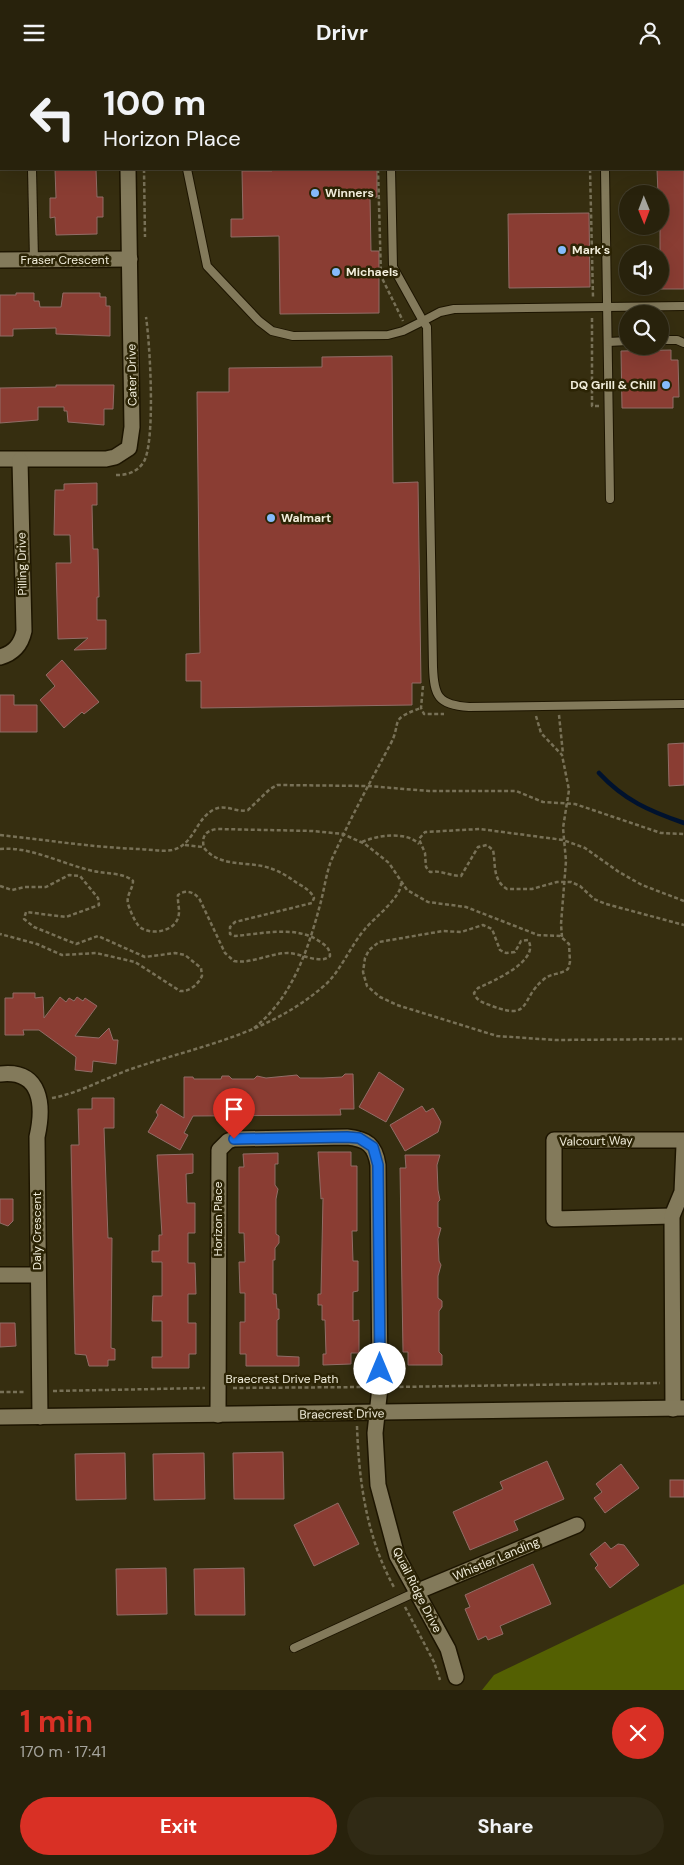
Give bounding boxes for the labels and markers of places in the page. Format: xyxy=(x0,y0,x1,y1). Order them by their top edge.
place label: Winners xyxy=(325,185,374,201)
marker: Winners xyxy=(309,187,321,199)
place label: Mark's xyxy=(572,242,610,258)
marker: Mark's xyxy=(556,244,568,256)
place label: Michaels xyxy=(346,264,398,280)
marker: Michaels xyxy=(330,266,342,278)
place label: DQ Grill & Chill xyxy=(570,377,656,393)
marker: DQ Grill & Chill xyxy=(660,379,672,391)
place label: Walmart xyxy=(281,510,331,526)
marker: Walmart xyxy=(265,512,277,524)
pin xyxy=(213,1088,255,1139)

